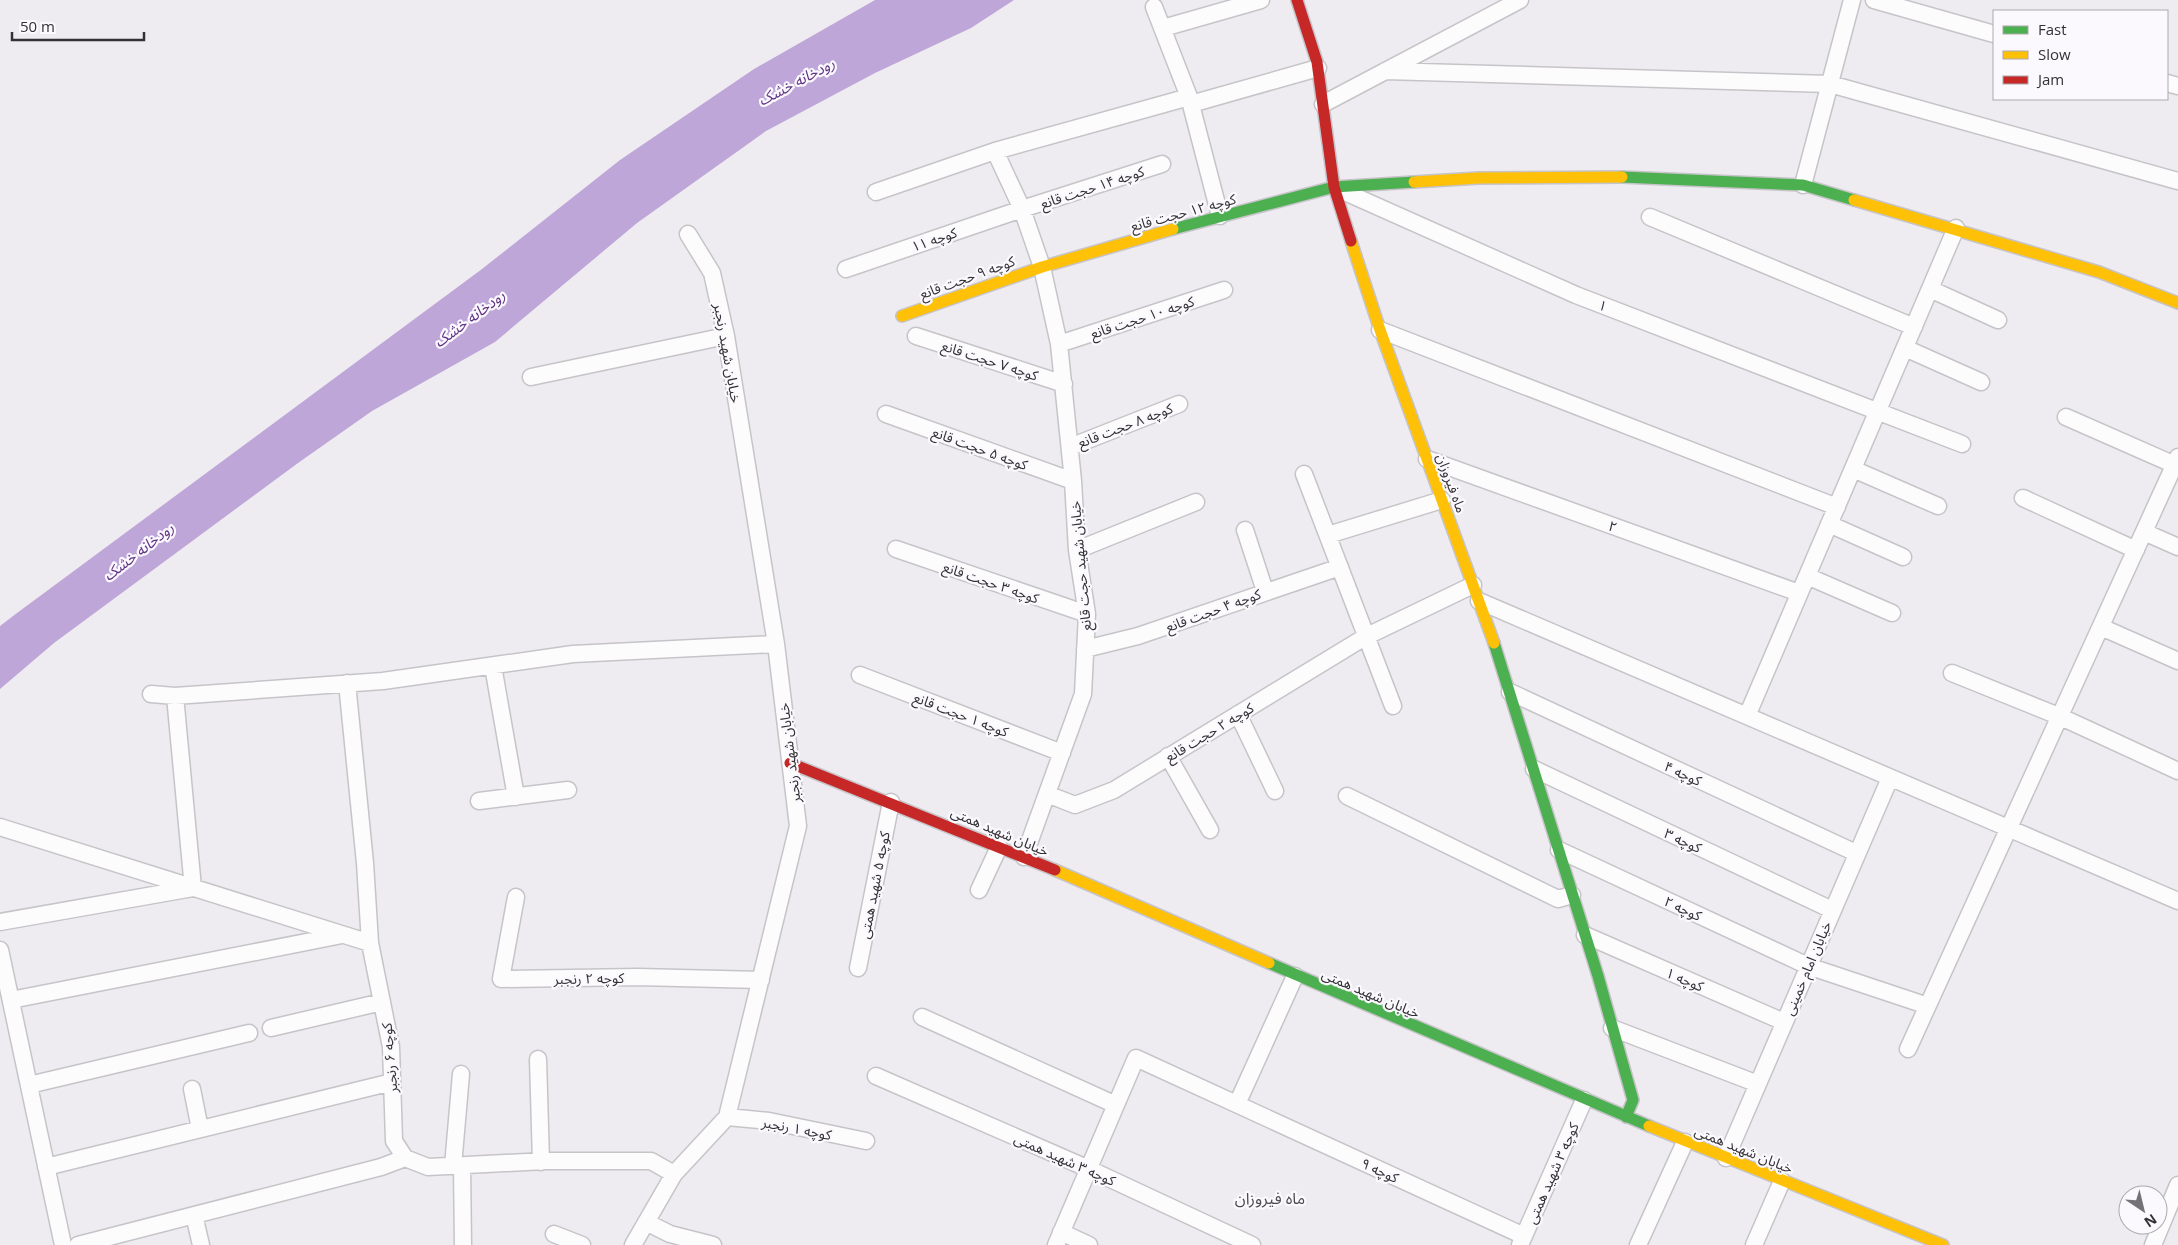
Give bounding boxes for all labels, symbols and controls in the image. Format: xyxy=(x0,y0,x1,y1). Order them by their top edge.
scale bar xyxy=(12,10,145,42)
legend xyxy=(1993,10,2168,100)
text: 50 m xyxy=(20,16,55,36)
text: Fast xyxy=(2038,19,2067,39)
text: Slow xyxy=(2038,44,2071,64)
water label: رودخانه خشک xyxy=(754,52,838,110)
text: Jam xyxy=(2036,69,2064,89)
street label: کوچه ۱۴ حجت قانع xyxy=(1038,161,1147,215)
street label: کوچه ۱۲ حجت قانع xyxy=(1128,189,1239,237)
street label: کوچه ۱۱ xyxy=(909,222,960,257)
street label: کوچه ۹ حجت قانع xyxy=(917,251,1018,305)
water label: رودخانه خشک xyxy=(429,284,509,351)
street label: کوچه ۱۰ حجت قانع xyxy=(1088,291,1197,345)
street label: ۱ xyxy=(1596,295,1610,315)
street label: خیابان شهید رنجبر xyxy=(710,301,746,404)
street label: کوچه ۷ حجت قانع xyxy=(939,335,1041,387)
street label: کوچه ۸ حجت قانع xyxy=(1075,398,1176,454)
street label: کوچه ۵ حجت قانع xyxy=(929,422,1031,476)
street label: ماه فیروزان xyxy=(1433,451,1471,515)
street label: خیابان شهید حجت قانع xyxy=(1065,500,1097,632)
street label: ۲ xyxy=(1606,516,1620,536)
water label: رودخانه خشک xyxy=(99,517,178,585)
street label: کوچه ۳ حجت قانع xyxy=(940,557,1042,609)
street label: کوچه ۴ حجت قانع xyxy=(1163,584,1264,638)
street label: کوچه ۱ حجت قانع xyxy=(910,687,1011,743)
street label: کوچه ۲ حجت قانع xyxy=(1161,698,1258,768)
street label: خیابان شهید رنجبر xyxy=(773,702,805,805)
street label: کوچه ۴ xyxy=(1661,756,1705,791)
street label: خیابان شهید همتی xyxy=(948,802,1052,860)
street label: کوچه ۳ xyxy=(1661,823,1705,858)
street label: کوچه ۵ شهید همتی xyxy=(854,830,895,940)
street label: کوچه ۲ xyxy=(1661,891,1705,926)
street label: خیابان امام خمینی xyxy=(1779,918,1837,1019)
street label: کوچه ۱ xyxy=(1663,963,1707,996)
street label: خیابان شهید همتی xyxy=(1319,964,1423,1022)
street label: کوچه ۲ رنجبر xyxy=(553,968,625,989)
street label: کوچه ۶ رنجبر xyxy=(376,1022,403,1095)
street label: کوچه ۱ رنجبر xyxy=(759,1112,834,1145)
street label: کوچه ۳ شهید همتی xyxy=(1521,1119,1584,1227)
street label: خیابان شهید همتی xyxy=(1692,1121,1796,1177)
street label: کوچه ۳ شهید همتی xyxy=(1011,1128,1119,1191)
street label: کوچه ۹ xyxy=(1358,1153,1402,1188)
north arrow xyxy=(2118,1185,2168,1235)
district label: ماه فیروزان xyxy=(1235,1187,1305,1209)
text: N xyxy=(2141,1210,2161,1232)

